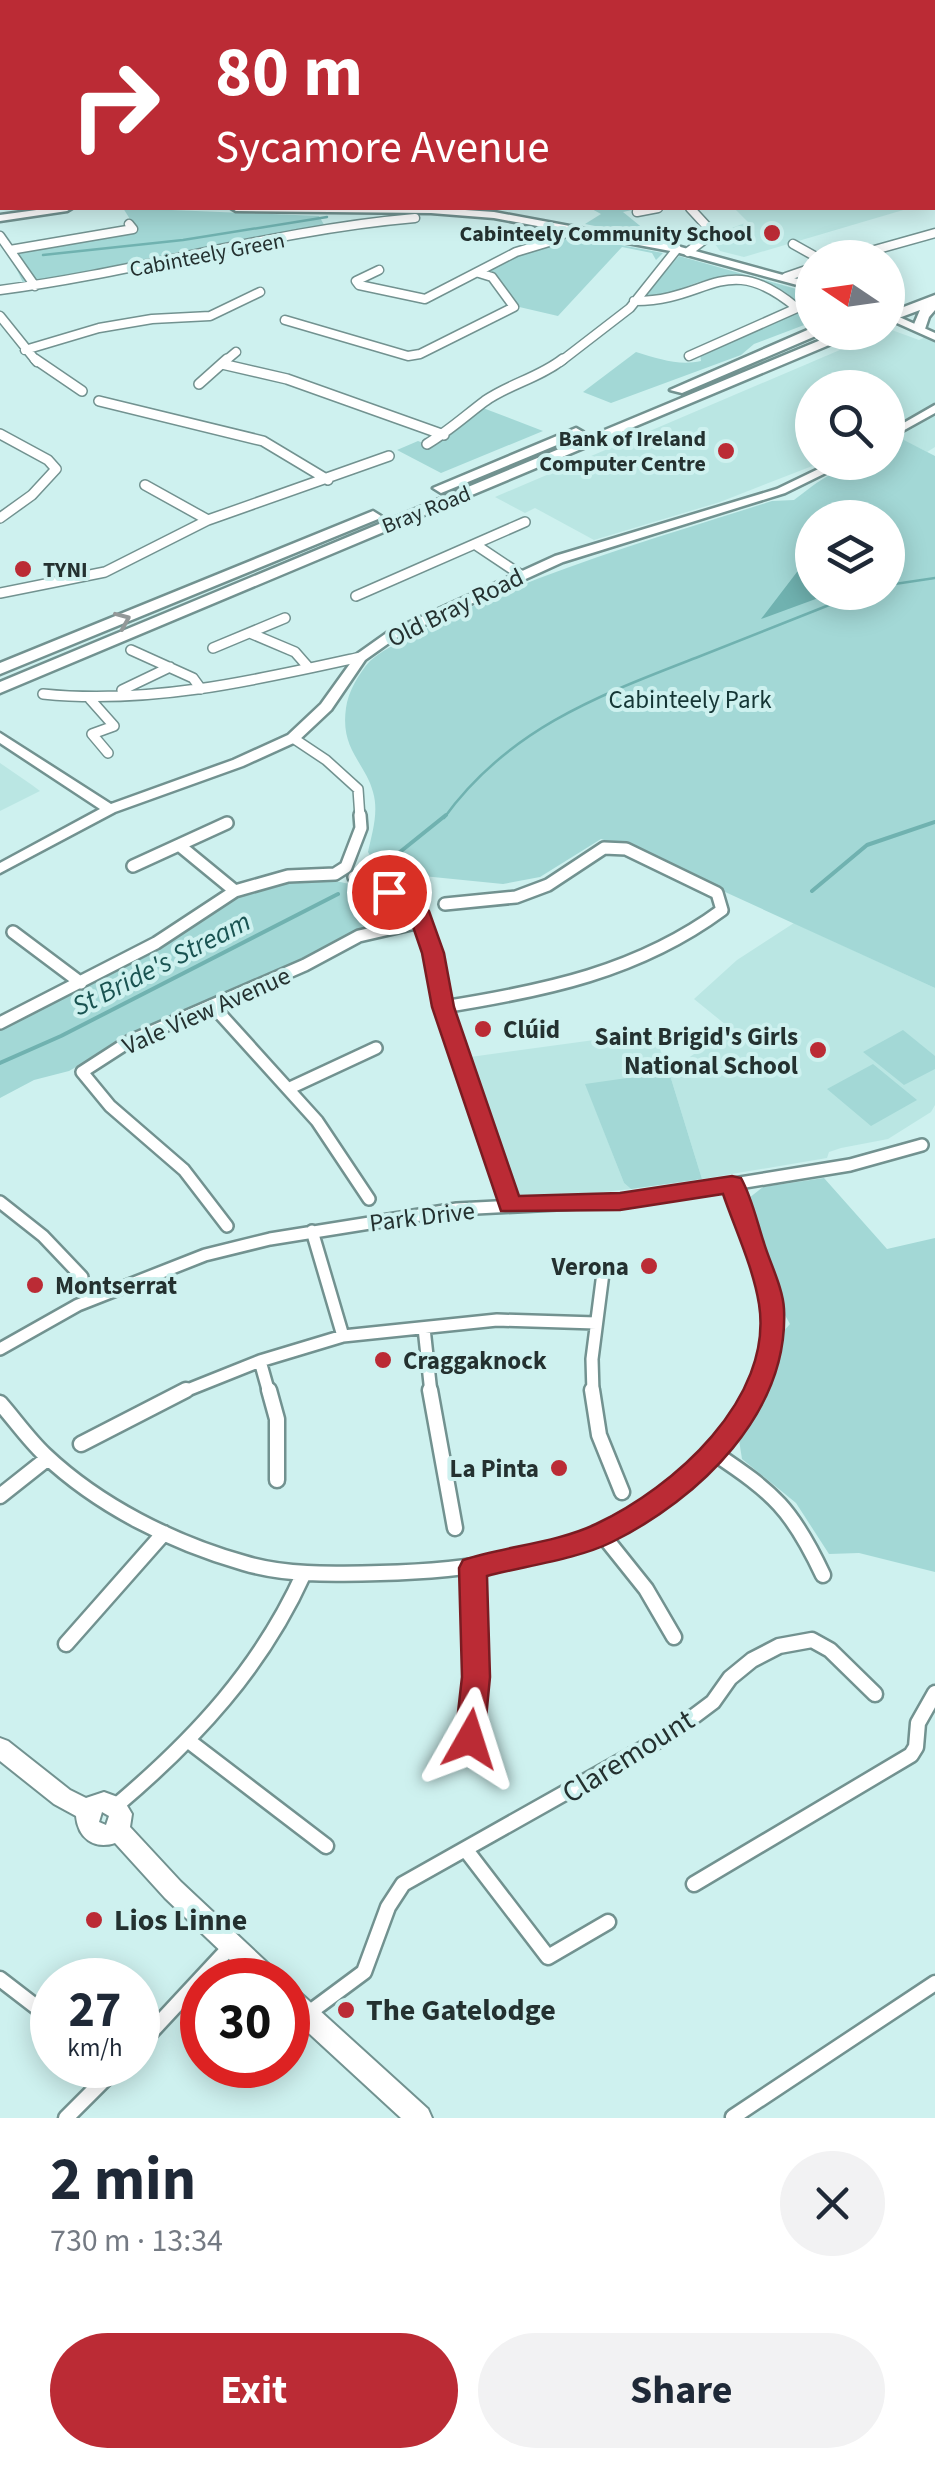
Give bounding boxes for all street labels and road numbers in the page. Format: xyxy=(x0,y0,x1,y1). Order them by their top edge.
street label: Cabinteely Green xyxy=(127,224,287,286)
street label: Bray Road xyxy=(377,478,475,542)
street label: Old Bray Road xyxy=(381,559,530,656)
street label: Vale View Avenue xyxy=(117,958,296,1064)
street label: Park Drive xyxy=(367,1193,477,1241)
street label: Claremount xyxy=(554,1699,703,1814)

